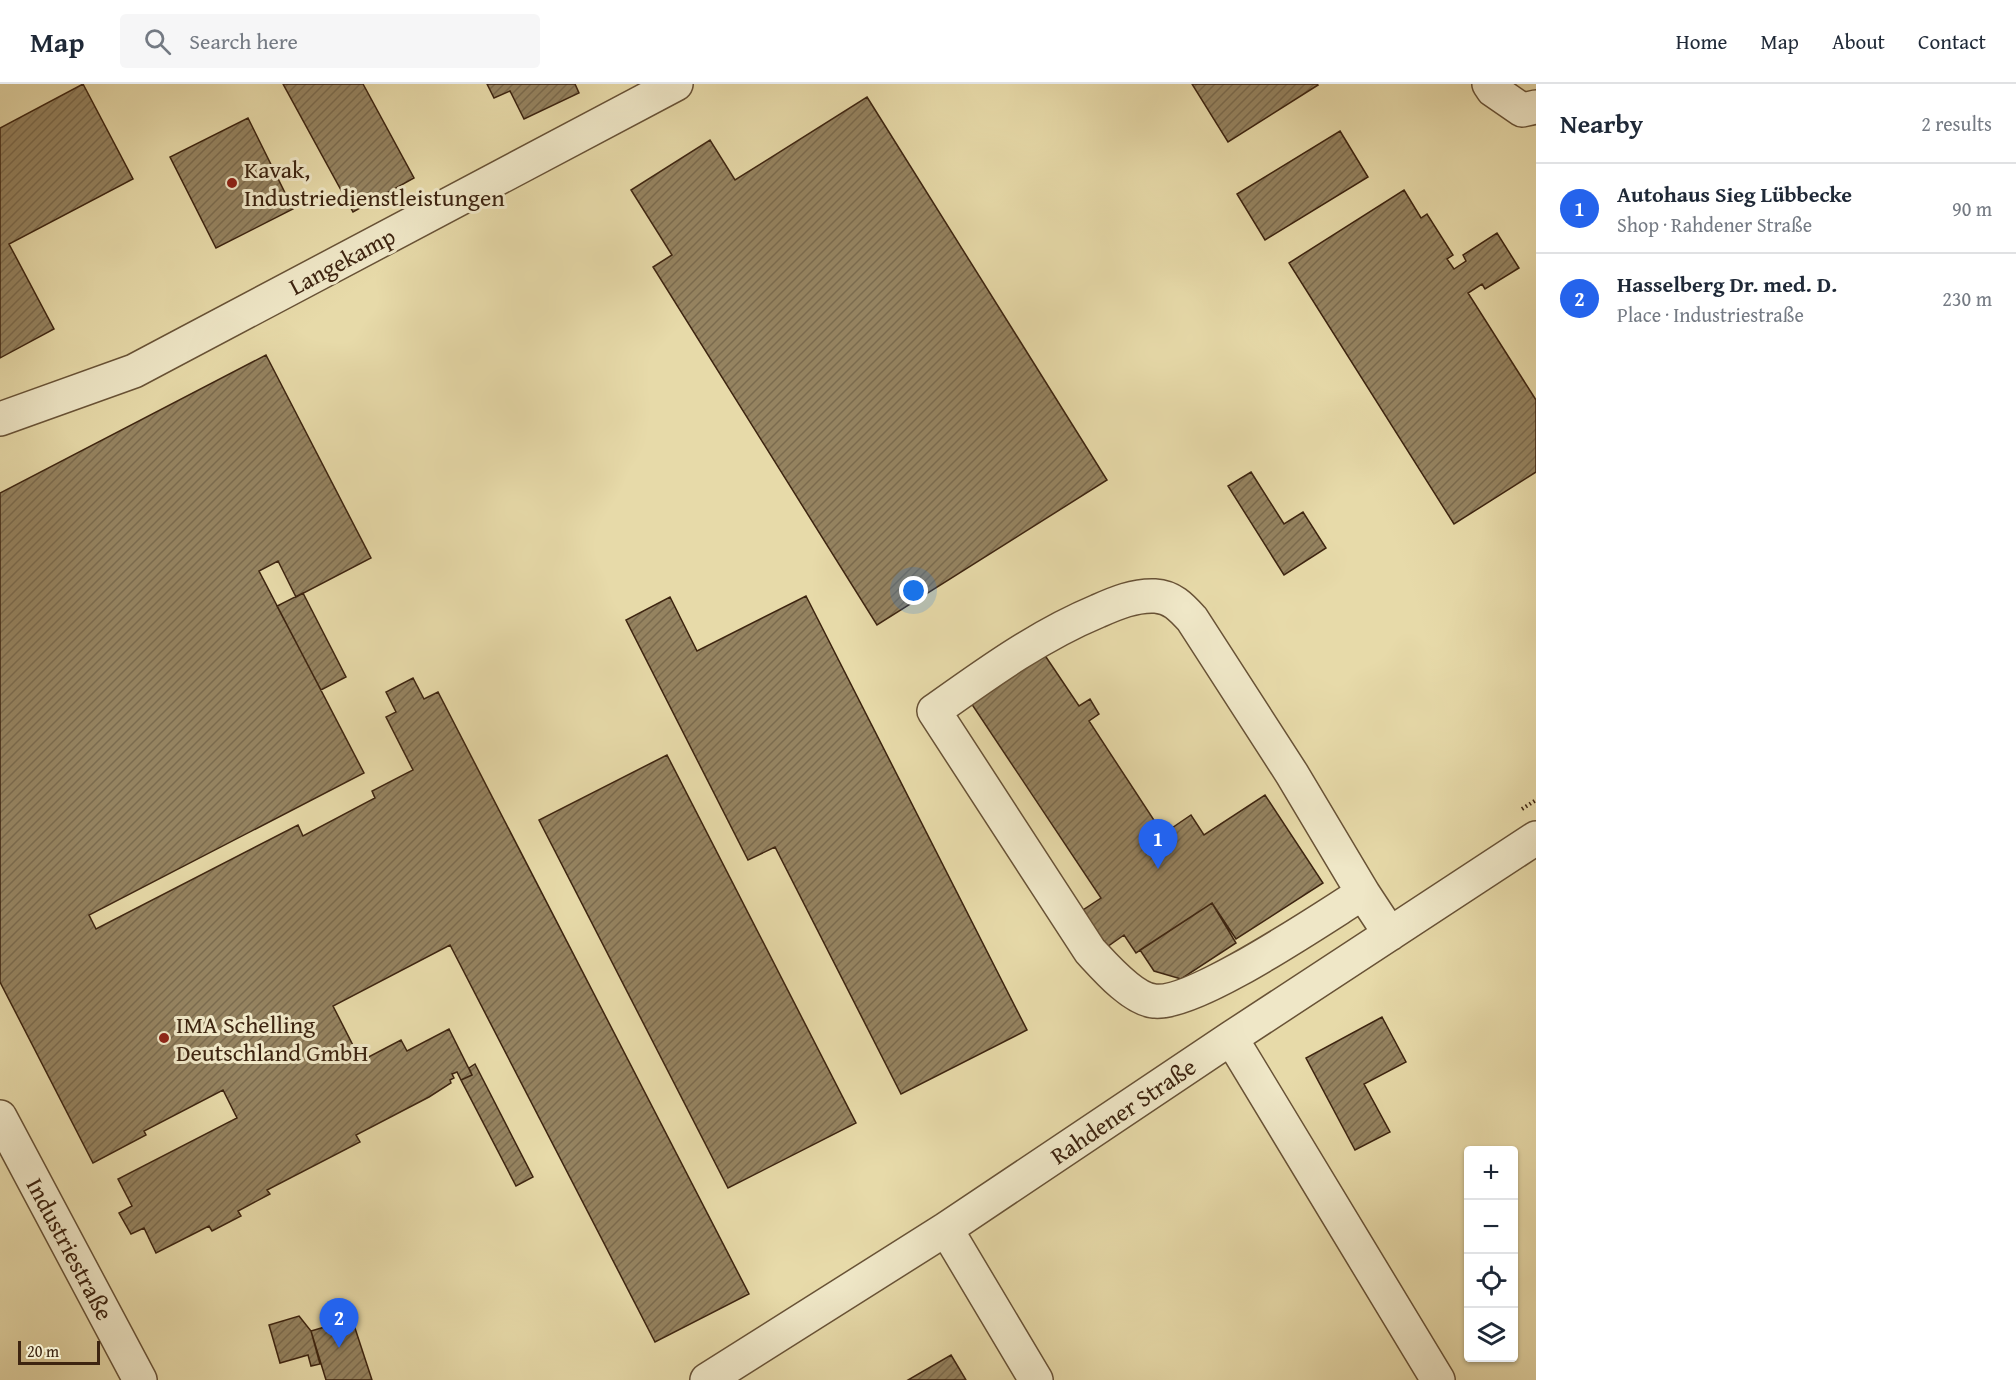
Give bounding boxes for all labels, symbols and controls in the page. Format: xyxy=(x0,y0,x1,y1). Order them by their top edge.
search box xyxy=(120,14,540,68)
text: Map xyxy=(30,21,84,62)
icon: search xyxy=(141,25,174,58)
text: Search here xyxy=(189,25,298,57)
text: Home xyxy=(1676,26,1727,57)
text: Map xyxy=(1760,26,1799,57)
text: About xyxy=(1832,26,1885,57)
text: Contact xyxy=(1918,26,1986,57)
text: Nearby xyxy=(1560,104,1643,143)
text: 2 results xyxy=(1921,109,1992,138)
place label: Kavak, Industriedienstleistungen xyxy=(244,152,505,215)
marker: Kavak, Industriedienstleistungen xyxy=(225,176,239,190)
text: Autohaus Sieg Lübbecke xyxy=(1617,178,1852,210)
text: 1 xyxy=(1574,194,1585,223)
text: 90 m xyxy=(1952,194,1992,223)
text: Shop · Rahdener Straße xyxy=(1617,210,1812,239)
street label: Langekamp xyxy=(283,218,401,304)
text: Hasselberg Dr. med. D. xyxy=(1617,268,1837,300)
text: 2 xyxy=(1574,284,1585,313)
text: 230 m xyxy=(1942,284,1992,313)
text: Place · Industriestraße xyxy=(1617,300,1804,329)
your location xyxy=(899,576,928,605)
pin: 1 xyxy=(1138,820,1178,869)
place label: IMA Schelling Deutschland GmbH xyxy=(176,1007,368,1070)
marker: IMA Schelling Deutschland GmbH xyxy=(157,1031,171,1045)
street label: Rahdener Straße xyxy=(1043,1049,1203,1173)
map controls xyxy=(1464,1146,1518,1362)
button: + xyxy=(1464,1146,1518,1200)
street label: Industriestraße xyxy=(18,1172,122,1326)
button: − xyxy=(1464,1200,1518,1254)
button: locate xyxy=(1464,1254,1518,1308)
pin: 2 xyxy=(320,1298,358,1348)
button: layers xyxy=(1464,1308,1518,1362)
scale bar xyxy=(18,1338,100,1366)
text: 20 m xyxy=(27,1339,59,1363)

